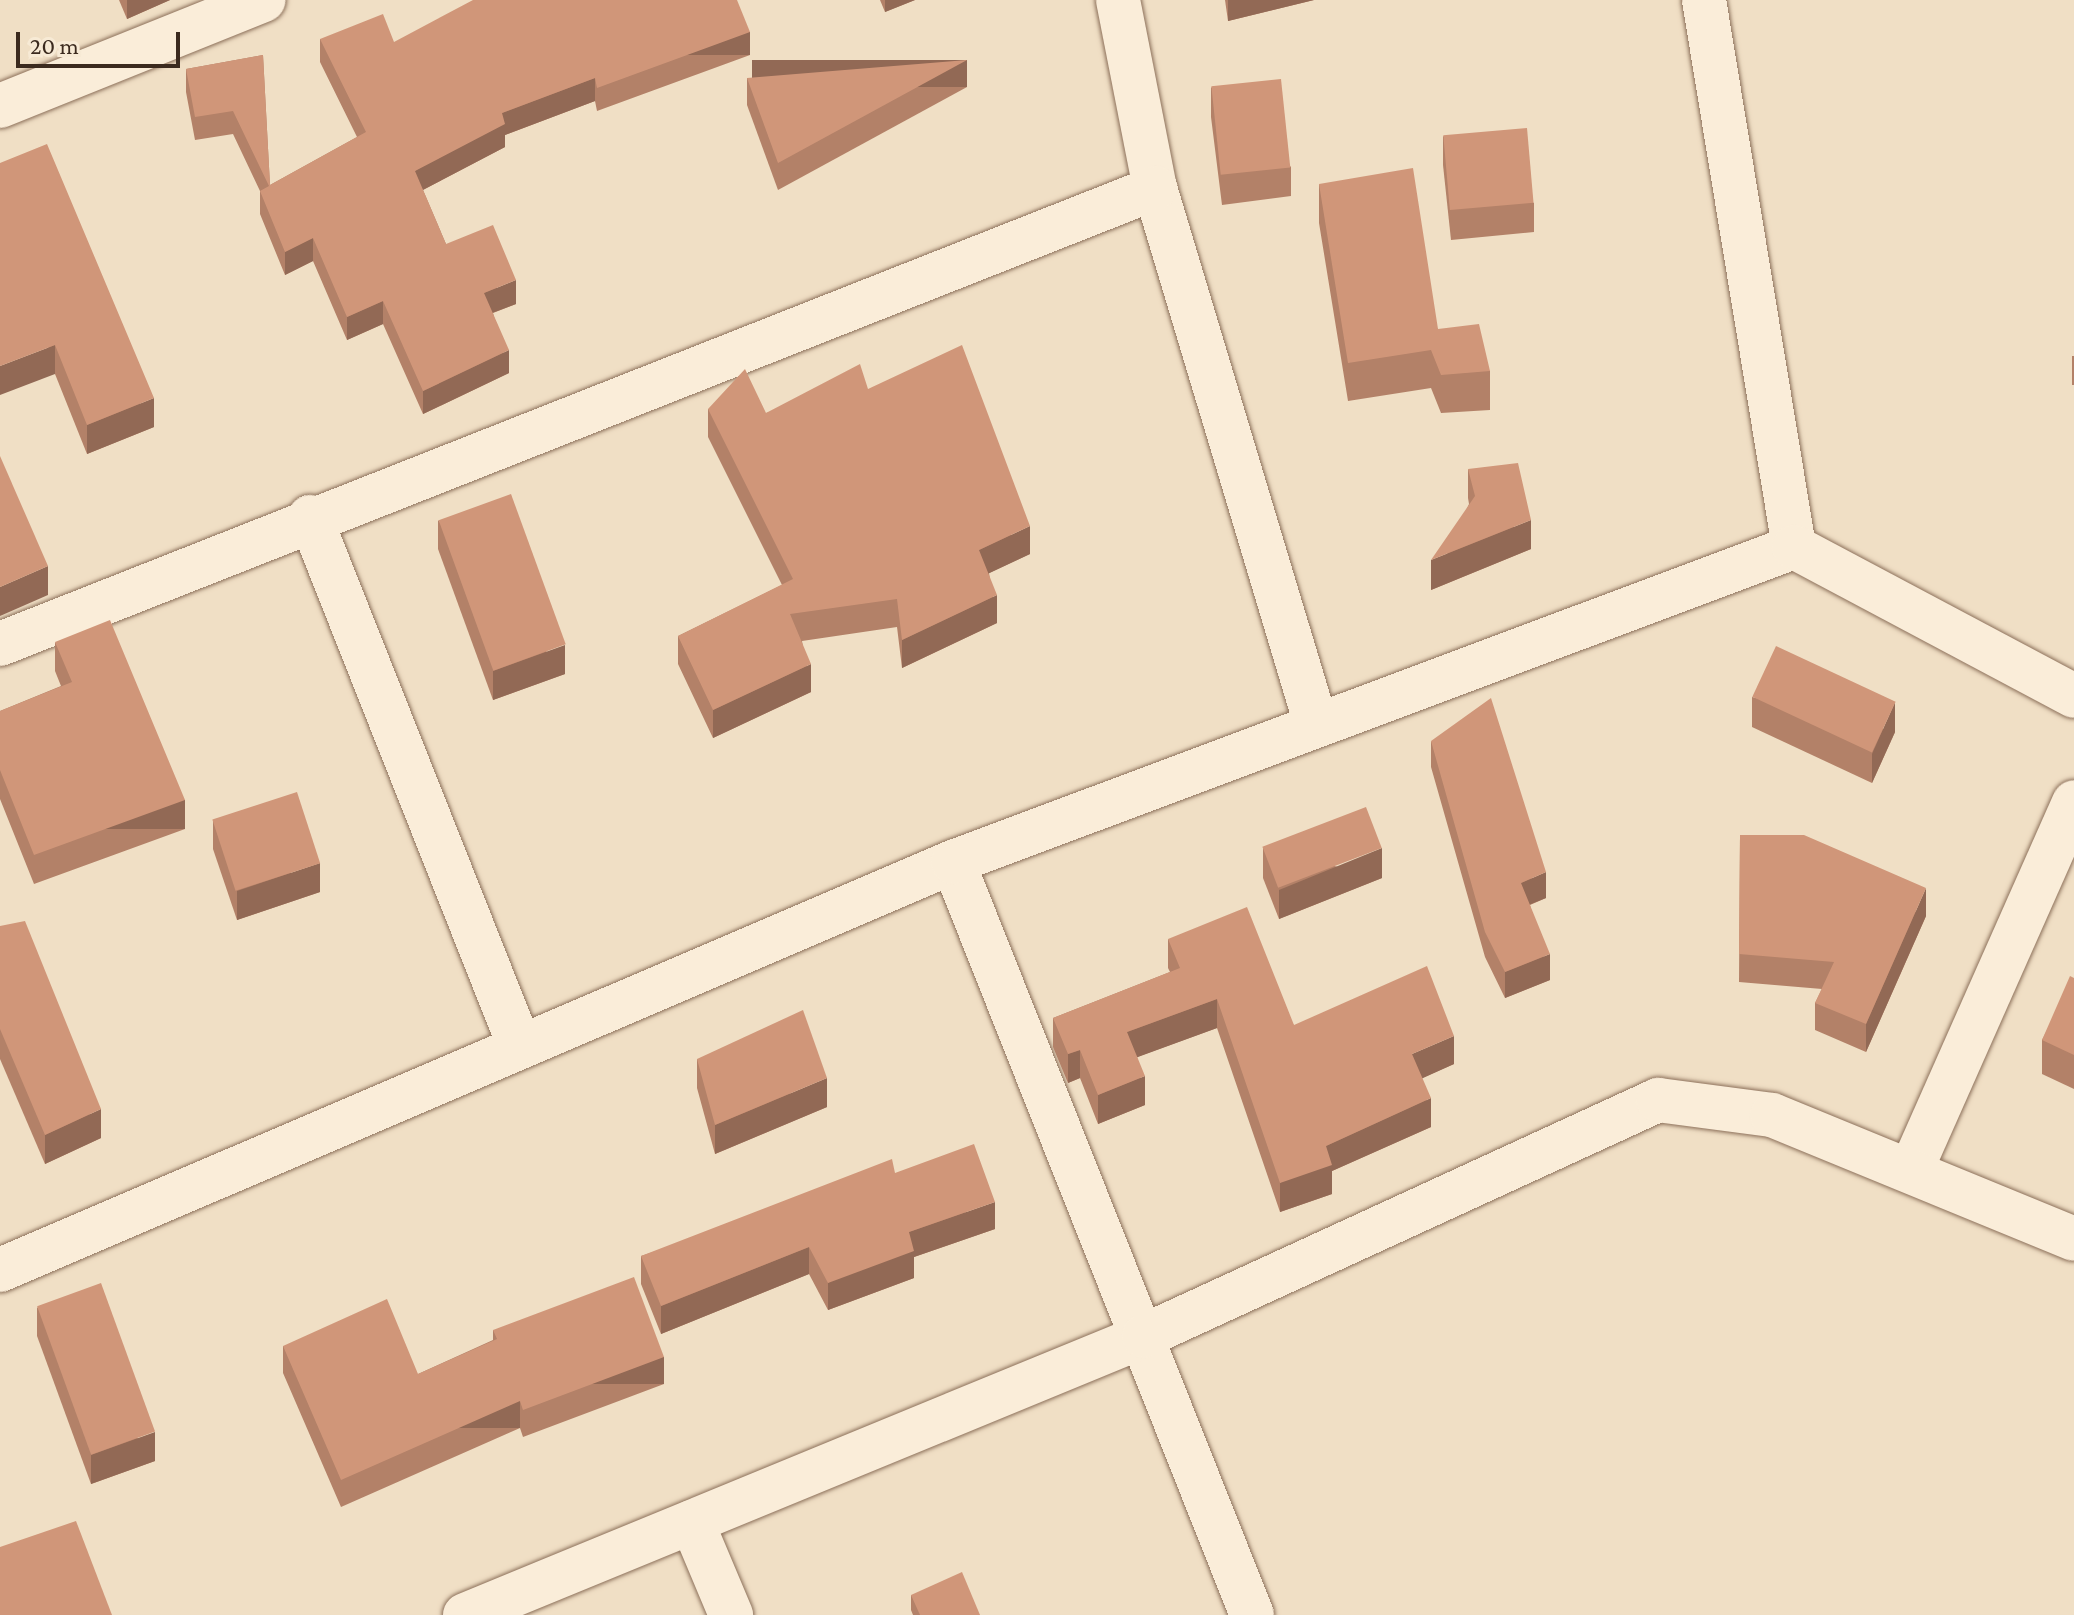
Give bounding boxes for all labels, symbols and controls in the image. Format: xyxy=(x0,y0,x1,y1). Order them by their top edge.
scale bar xyxy=(20,16,184,66)
text: 20 m xyxy=(30,32,79,59)

